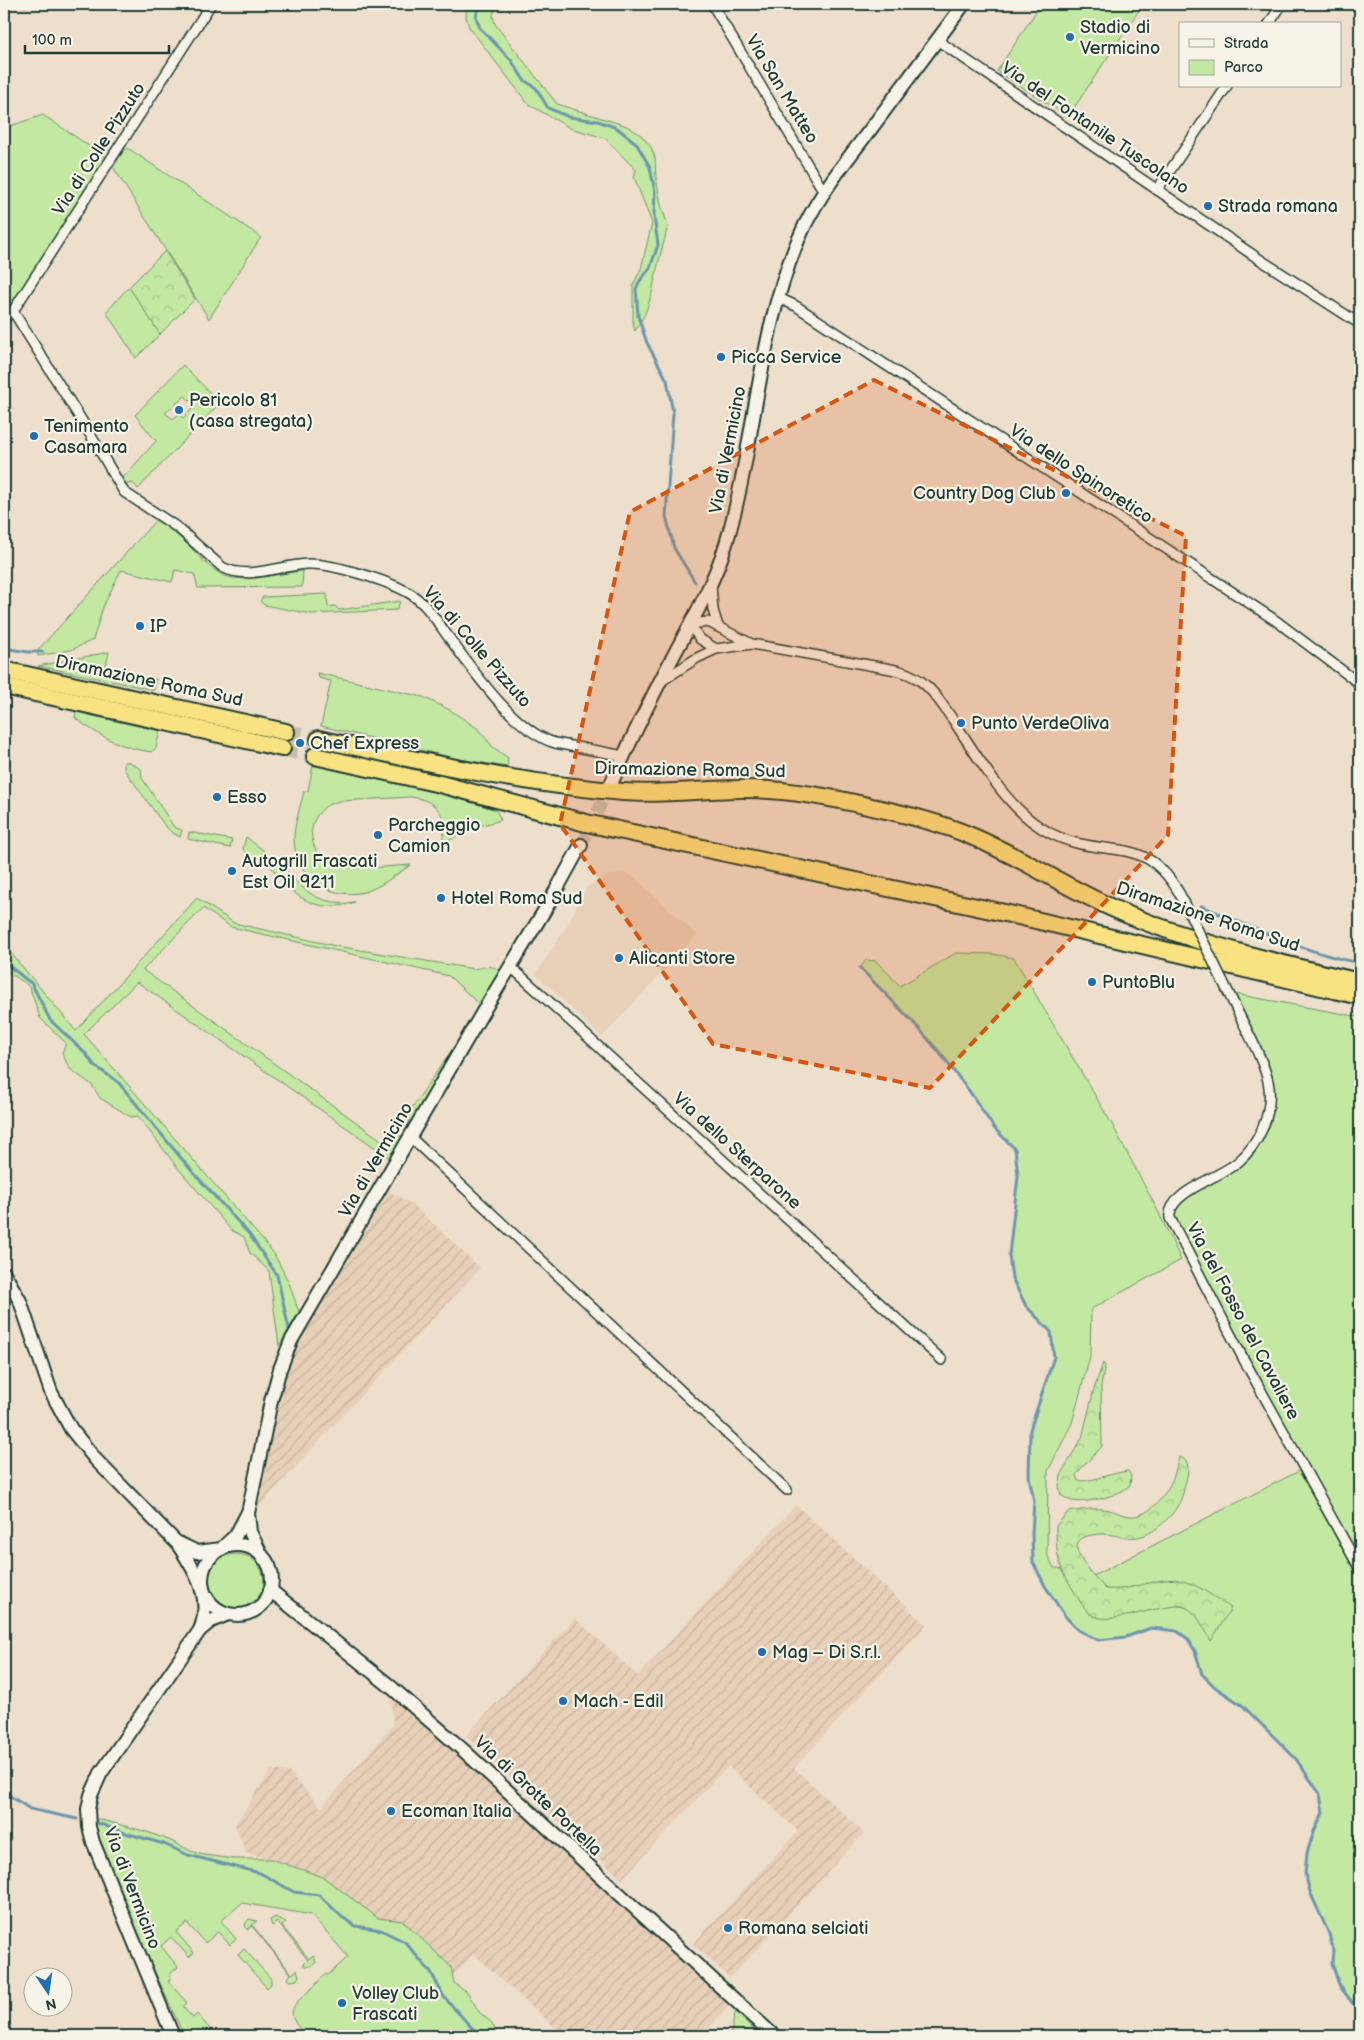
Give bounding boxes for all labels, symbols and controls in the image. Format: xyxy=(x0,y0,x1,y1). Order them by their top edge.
place label: Stadio di Vermicino xyxy=(1080,17,1160,59)
scale bar xyxy=(25,22,169,54)
legend xyxy=(1179,22,1342,88)
text: 100 m xyxy=(32,31,72,50)
street label: Via San Matteo xyxy=(741,31,823,147)
marker: Stadio di Vermicino xyxy=(1064,31,1076,43)
text: Strada xyxy=(1224,34,1268,53)
street label: Via del Fontanile Tuscolano xyxy=(997,57,1193,199)
text: Parco xyxy=(1224,58,1263,77)
street label: Via di Colle Pizzuto xyxy=(48,79,150,219)
place label: Strada romana xyxy=(1218,196,1338,217)
marker: Strada romana xyxy=(1202,200,1214,212)
place label: Picca Service xyxy=(731,347,842,368)
marker: Picca Service xyxy=(715,351,727,363)
street label: Via di Vermicino xyxy=(705,384,751,516)
place label: Pericolo 81 (casa stregata) xyxy=(189,390,313,432)
marker: Pericolo 81 (casa stregata) xyxy=(173,404,185,416)
place label: Tenimento Casamara xyxy=(44,416,129,458)
street label: Via dello Spinoretico xyxy=(1006,420,1156,528)
marker: Tenimento Casamara xyxy=(28,430,40,442)
place label: Country Dog Club xyxy=(913,483,1056,504)
marker: Country Dog Club xyxy=(1060,487,1072,499)
street label: Via di Colle Pizzuto xyxy=(418,582,536,712)
place label: IP xyxy=(150,616,168,637)
marker: IP xyxy=(134,620,146,632)
street label: Diramazione Roma Sud xyxy=(53,651,245,711)
place label: Punto VerdeOliva xyxy=(971,713,1110,734)
marker: Punto VerdeOliva xyxy=(955,717,967,729)
place label: Chef Express xyxy=(310,733,419,754)
marker: Chef Express xyxy=(294,737,306,749)
street label: Diramazione Roma Sud xyxy=(594,758,786,782)
place label: Esso xyxy=(227,787,267,808)
marker: Esso xyxy=(211,791,223,803)
place label: Parcheggio Camion xyxy=(388,815,480,857)
marker: Parcheggio Camion xyxy=(372,829,384,841)
place label: Autogrill Frascati Est Oil 9211 xyxy=(242,851,378,893)
marker: Autogrill Frascati Est Oil 9211 xyxy=(226,865,238,877)
street label: Diramazione Roma Sud xyxy=(1114,877,1302,957)
place label: Hotel Roma Sud xyxy=(451,888,583,909)
marker: Hotel Roma Sud xyxy=(435,892,447,904)
place label: Alicanti Store xyxy=(629,948,736,969)
marker: Alicanti Store xyxy=(613,952,625,964)
place label: PuntoBlu xyxy=(1102,972,1175,993)
marker: PuntoBlu xyxy=(1086,976,1098,988)
street label: Via dello Sterparone xyxy=(669,1088,806,1214)
street label: Via di Vermicino xyxy=(335,1099,417,1221)
street label: Via del Fosso del Cavaliere xyxy=(1182,1219,1304,1424)
place label: Mag – Di S.r.l. xyxy=(772,1642,881,1663)
marker: Mag – Di S.r.l. xyxy=(756,1646,768,1658)
place label: Mach - Edil xyxy=(573,1691,664,1712)
marker: Mach - Edil xyxy=(557,1695,569,1707)
street label: Via di Grotte Portella xyxy=(470,1731,606,1861)
place label: Ecoman Italia xyxy=(401,1801,512,1822)
marker: Ecoman Italia xyxy=(385,1805,397,1817)
street label: Via di Vermicino xyxy=(99,1824,165,1952)
place label: Romana selciati xyxy=(738,1918,868,1939)
marker: Romana selciati xyxy=(722,1922,734,1934)
north arrow xyxy=(22,1968,72,2018)
place label: Volley Club Frascati xyxy=(352,1983,439,2025)
text: N xyxy=(44,1995,58,2014)
marker: Volley Club Frascati xyxy=(336,1997,348,2009)

